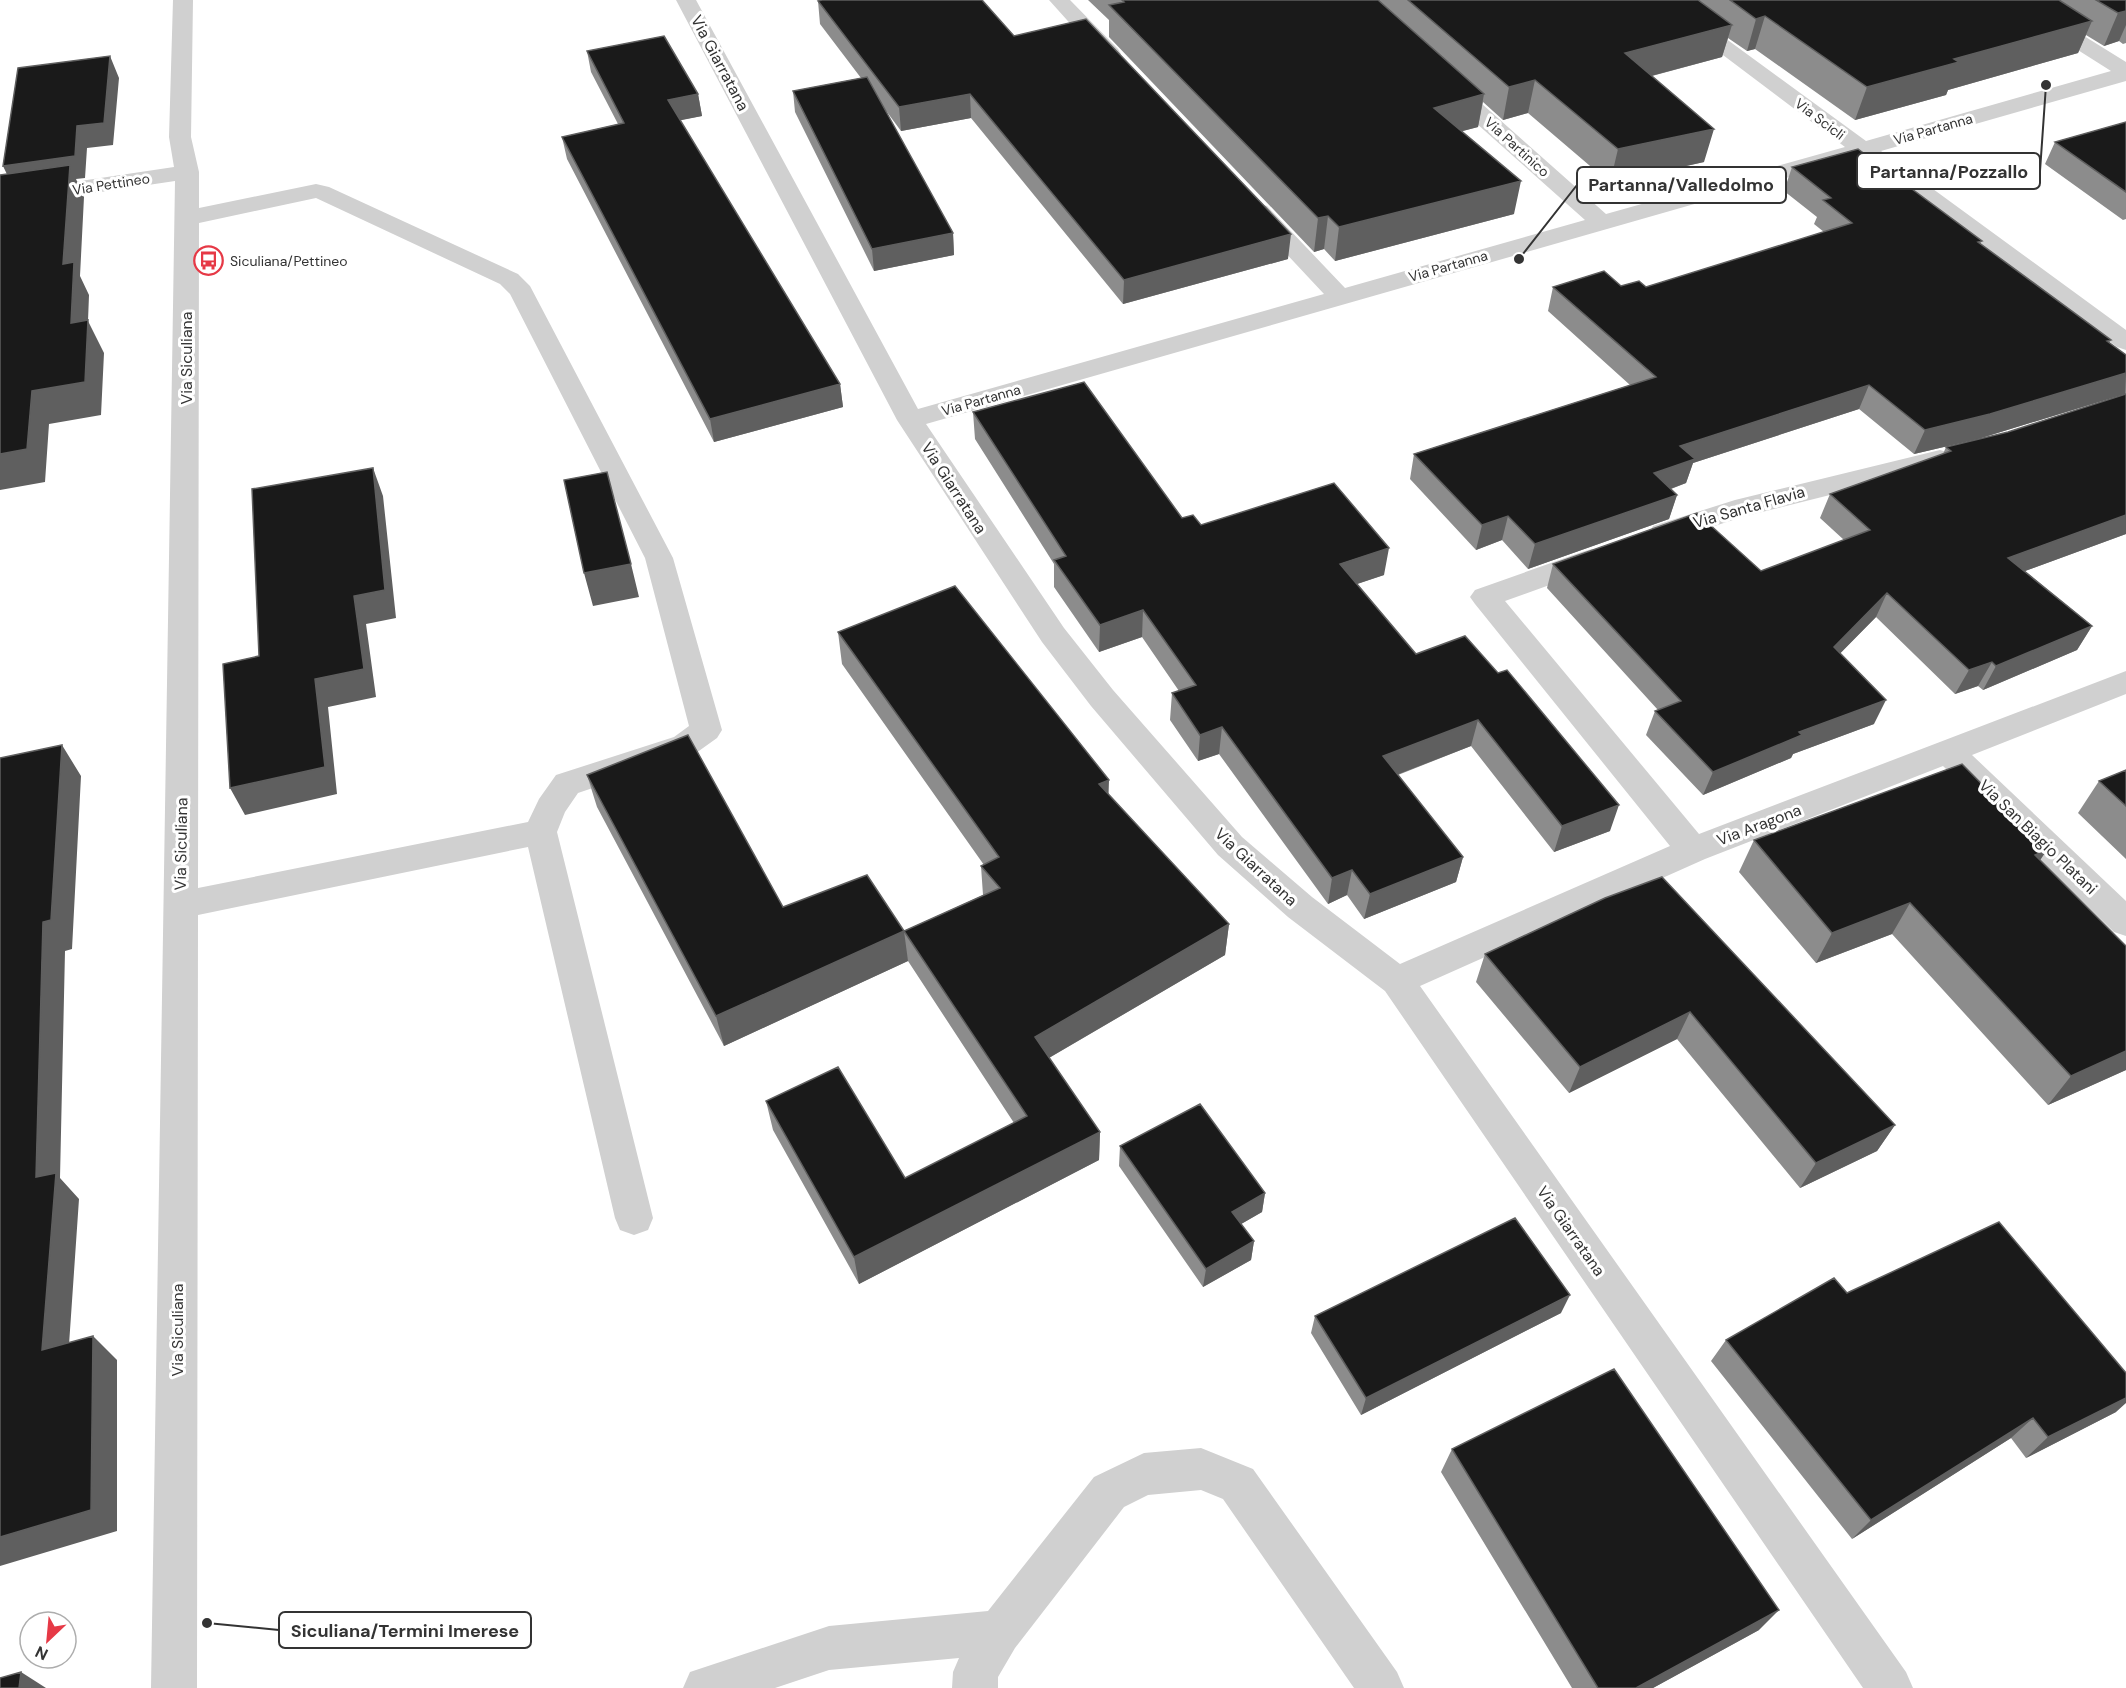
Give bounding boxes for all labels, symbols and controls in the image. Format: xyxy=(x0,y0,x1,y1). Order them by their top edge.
street label: Via Giarratana xyxy=(686,12,754,114)
street label: Via Scicli xyxy=(1791,94,1849,144)
street label: Via Partanna xyxy=(1891,109,1975,149)
street label: Via Partinico xyxy=(1481,113,1553,181)
callout: Partanna/Pozzallo xyxy=(1857,153,2040,189)
text: Partanna/Pozzallo xyxy=(1870,160,2028,184)
callout: Partanna/Valledolmo xyxy=(1577,167,1786,203)
street label: Via Pettineo xyxy=(71,169,151,199)
text: Partanna/Valledolmo xyxy=(1588,173,1774,197)
bus stop icon: Siculiana/Pettineo xyxy=(193,245,225,277)
street label: Via Partanna xyxy=(1406,246,1490,286)
place label: Siculiana/Pettineo xyxy=(230,252,348,270)
street label: Via Siculiana xyxy=(176,312,197,404)
street label: Via Partanna xyxy=(939,380,1023,420)
street label: Via Giarratana xyxy=(916,438,992,538)
street label: Via Santa Flavia xyxy=(1691,481,1807,533)
street label: Via San Biagio Platani xyxy=(1974,775,2102,899)
street label: Via Siculiana xyxy=(170,797,192,891)
street label: Via Aragona xyxy=(1714,799,1804,851)
street label: Via Giarratana xyxy=(1210,823,1302,911)
street label: Via Giarratana xyxy=(1532,1182,1610,1280)
street label: Via Siculiana xyxy=(167,1284,188,1376)
north arrow xyxy=(18,1610,78,1670)
callout: Siculiana/Termini Imerese xyxy=(279,1612,531,1648)
text: Siculiana/Termini Imerese xyxy=(291,1619,519,1643)
text: N xyxy=(32,1641,51,1665)

